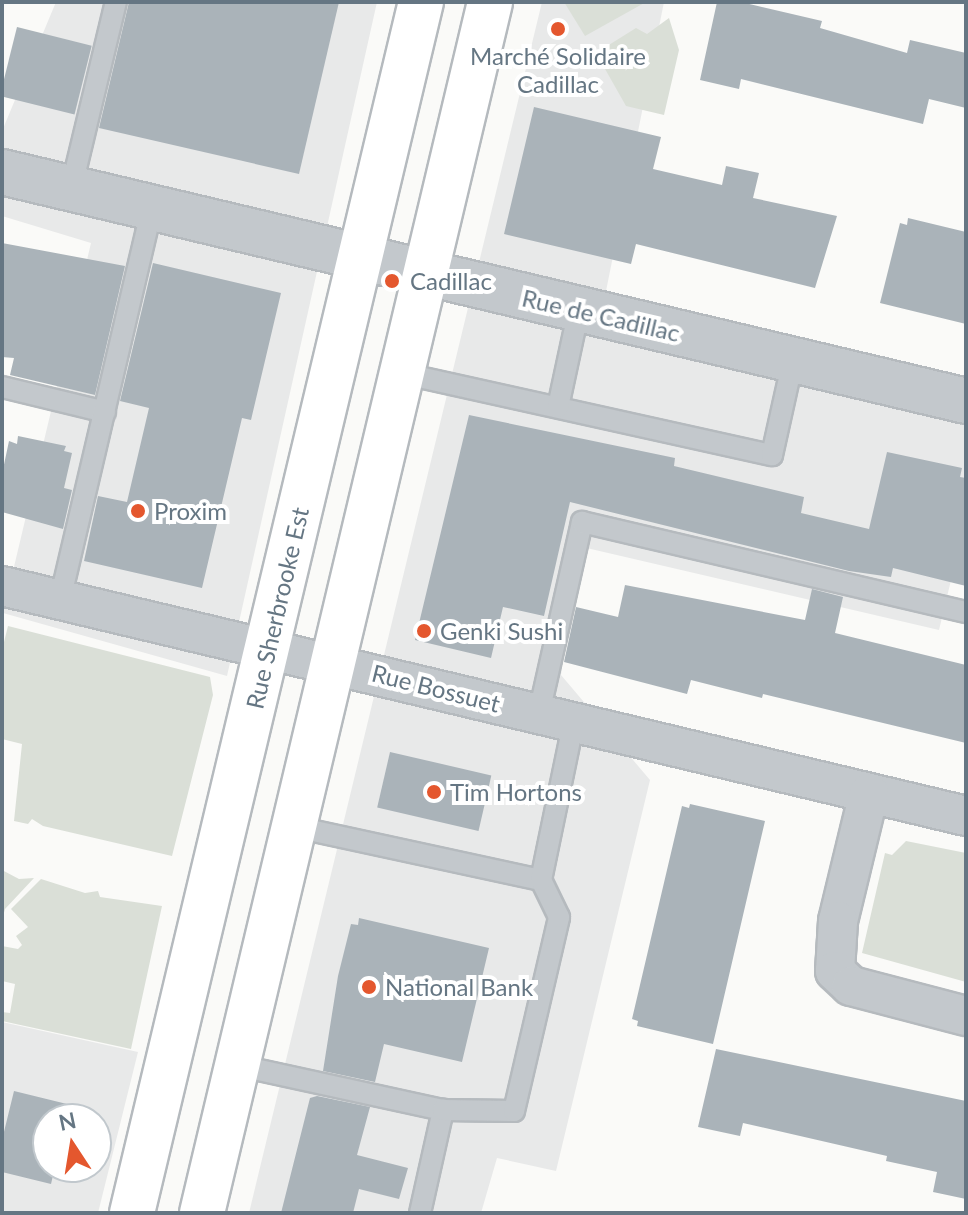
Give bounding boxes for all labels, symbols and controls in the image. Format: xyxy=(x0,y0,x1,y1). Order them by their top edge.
marker: Marché Solidaire Cadillac xyxy=(549,20,567,38)
place label: Marché Solidaire Cadillac xyxy=(470,42,646,98)
place label: Cadillac xyxy=(410,267,492,295)
marker: Cadillac xyxy=(381,270,403,292)
street label: Rue de Cadillac xyxy=(519,283,683,347)
place label: Proxim xyxy=(154,497,227,525)
marker: Proxim xyxy=(129,502,147,520)
street label: Rue Sherbrooke Est xyxy=(240,504,314,712)
place label: Genki Sushi xyxy=(440,617,563,645)
marker: Genki Sushi xyxy=(415,622,433,640)
street label: Rue Bossuet xyxy=(369,658,503,718)
place label: Tim Hortons xyxy=(450,778,582,806)
marker: Tim Hortons xyxy=(425,783,443,801)
place label: National Bank xyxy=(385,973,533,1001)
marker: National Bank xyxy=(360,978,378,996)
north arrow xyxy=(32,1103,112,1183)
text: N xyxy=(56,1106,78,1136)

